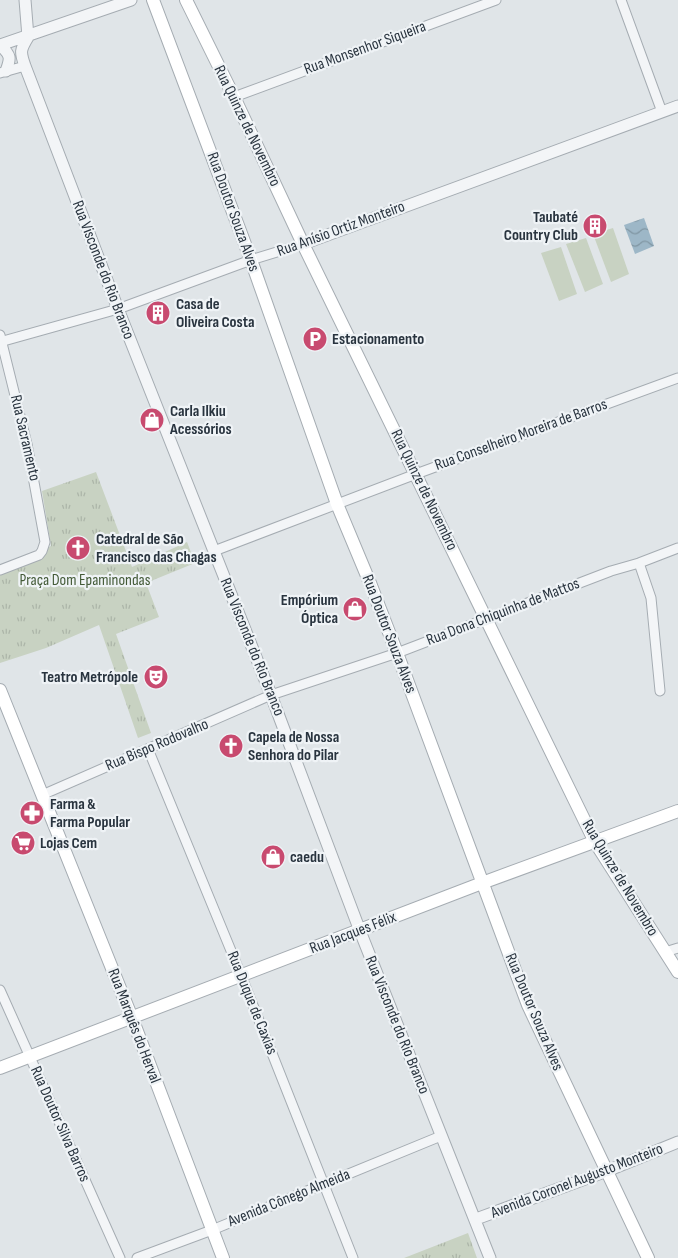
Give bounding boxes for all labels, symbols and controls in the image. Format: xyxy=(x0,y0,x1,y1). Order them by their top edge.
street label: Rua Monsenhor Siqueira xyxy=(301,17,429,79)
street label: Rua Quinze de Novembro xyxy=(209,62,285,190)
street label: Rua Doutor Souza Alves xyxy=(203,150,263,274)
street label: Rua Anísio Ortiz Monteiro xyxy=(274,197,408,261)
street label: Rua Visconde do Rio Branco xyxy=(68,198,138,342)
place label: Taubaté Country Club xyxy=(504,208,578,245)
building icon: Taubaté Country Club xyxy=(582,213,608,239)
place label: Casa de Oliveira Costa xyxy=(176,295,254,332)
building icon: Casa de Oliveira Costa xyxy=(145,300,171,326)
parking icon: Estacionamento xyxy=(302,326,328,352)
place label: Estacionamento xyxy=(332,330,424,349)
street label: Rua Sacramento xyxy=(6,393,44,483)
street label: Rua Conselheiro Moreira de Barros xyxy=(432,395,610,475)
place label: Carla Ilkiu Acessórios xyxy=(169,402,232,439)
shop icon: Carla Ilkiu Acessórios xyxy=(139,407,165,433)
street label: Rua Quinze de Novembro xyxy=(386,426,462,554)
place label: Catedral de São Francisco das Chagas xyxy=(96,530,217,567)
church icon: Catedral de São Francisco das Chagas xyxy=(65,535,91,561)
park label: Praça Dom Epaminondas xyxy=(20,571,151,590)
street label: Rua Doutor Souza Alves xyxy=(358,572,420,696)
street label: Rua Dona Chiquinha de Mattos xyxy=(424,574,582,650)
street label: Rua Visconde do Rio Branco xyxy=(216,575,288,719)
place label: Empórium Óptica xyxy=(281,591,338,628)
shop icon: Empórium Óptica xyxy=(342,596,368,622)
theatre icon: Teatro Metrópole xyxy=(143,664,169,690)
place label: Teatro Metrópole xyxy=(41,668,138,687)
street label: Rua Bispo Rodovalho xyxy=(103,715,211,775)
place label: Capela de Nossa Senhora do Pilar xyxy=(248,728,339,765)
church icon: Capela de Nossa Senhora do Pilar xyxy=(218,733,244,759)
place label: Farma & Farma Popular xyxy=(50,795,130,832)
pharmacy icon: Farma & Farma Popular xyxy=(19,800,45,826)
street label: Rua Quinze de Novembro xyxy=(578,816,662,940)
supermarket icon: Lojas Cem xyxy=(10,830,36,856)
place label: Lojas Cem xyxy=(40,834,97,853)
shop icon: caedu xyxy=(260,844,286,870)
place label: caedu xyxy=(290,848,324,867)
street label: Rua Jacques Félix xyxy=(307,908,399,958)
street label: Rua Duque de Caxias xyxy=(223,949,281,1058)
street label: Rua Doutor Souza Alves xyxy=(501,951,567,1074)
street label: Rua Visconde do Rio Branco xyxy=(361,953,433,1097)
street label: Rua Marquês do Herval xyxy=(103,966,165,1086)
street label: Rua Doutor Silva Barros xyxy=(26,1063,94,1185)
street label: Avenida Coronel Augusto Monteiro xyxy=(487,1139,666,1223)
street label: Avenida Cônego Almeida xyxy=(224,1165,353,1232)

